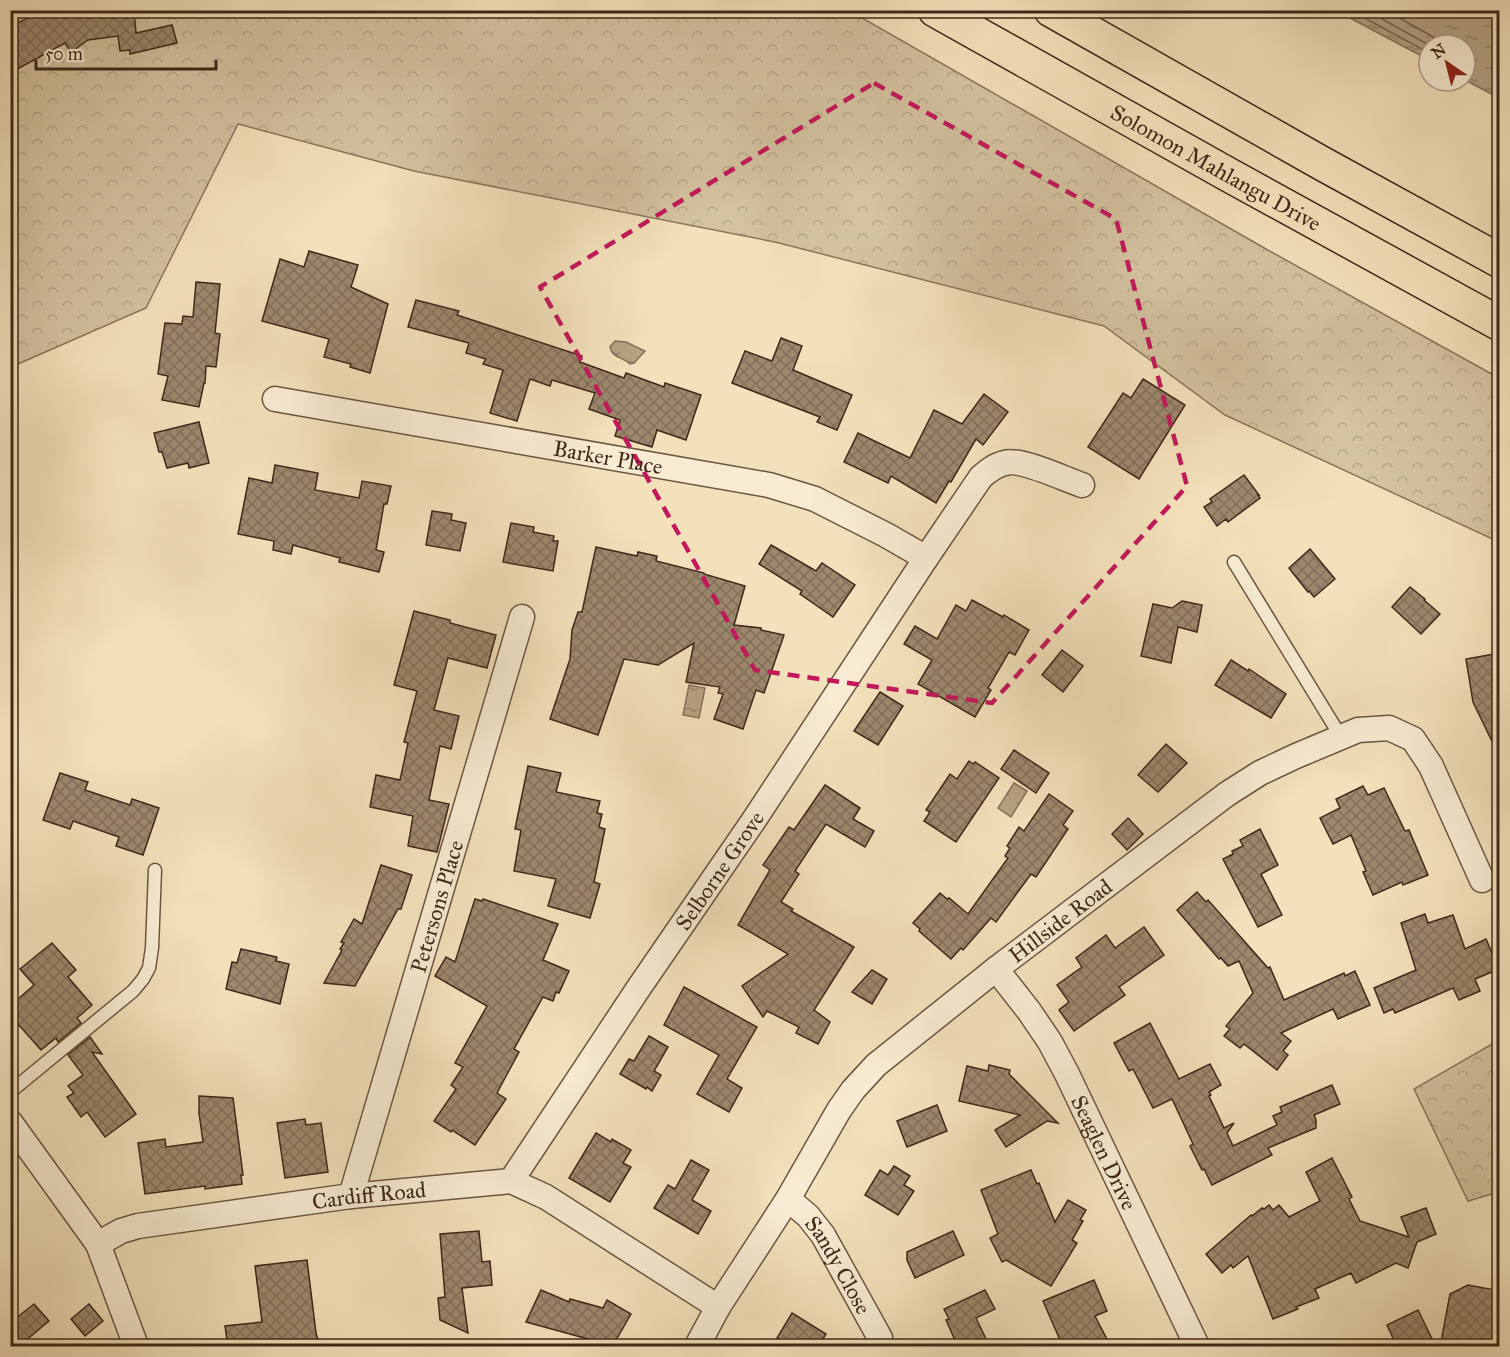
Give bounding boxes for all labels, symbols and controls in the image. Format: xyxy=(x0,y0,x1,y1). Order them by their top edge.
scale bar xyxy=(36,33,216,71)
north arrow xyxy=(1417,33,1477,93)
text: N xyxy=(1428,39,1450,63)
text: 50 m xyxy=(45,43,83,65)
street label: Solomon Mahlangu Drive xyxy=(1106,98,1326,236)
street label: Barker Place xyxy=(551,434,665,480)
street label: Selborne Grove xyxy=(669,806,770,935)
street label: Petersons Place xyxy=(404,837,469,976)
street label: Hillside Road xyxy=(1003,873,1117,968)
street label: Seaglen Drive xyxy=(1066,1091,1143,1214)
street label: Cardiff Road xyxy=(310,1176,427,1215)
street label: Sandy Close xyxy=(799,1210,877,1319)

